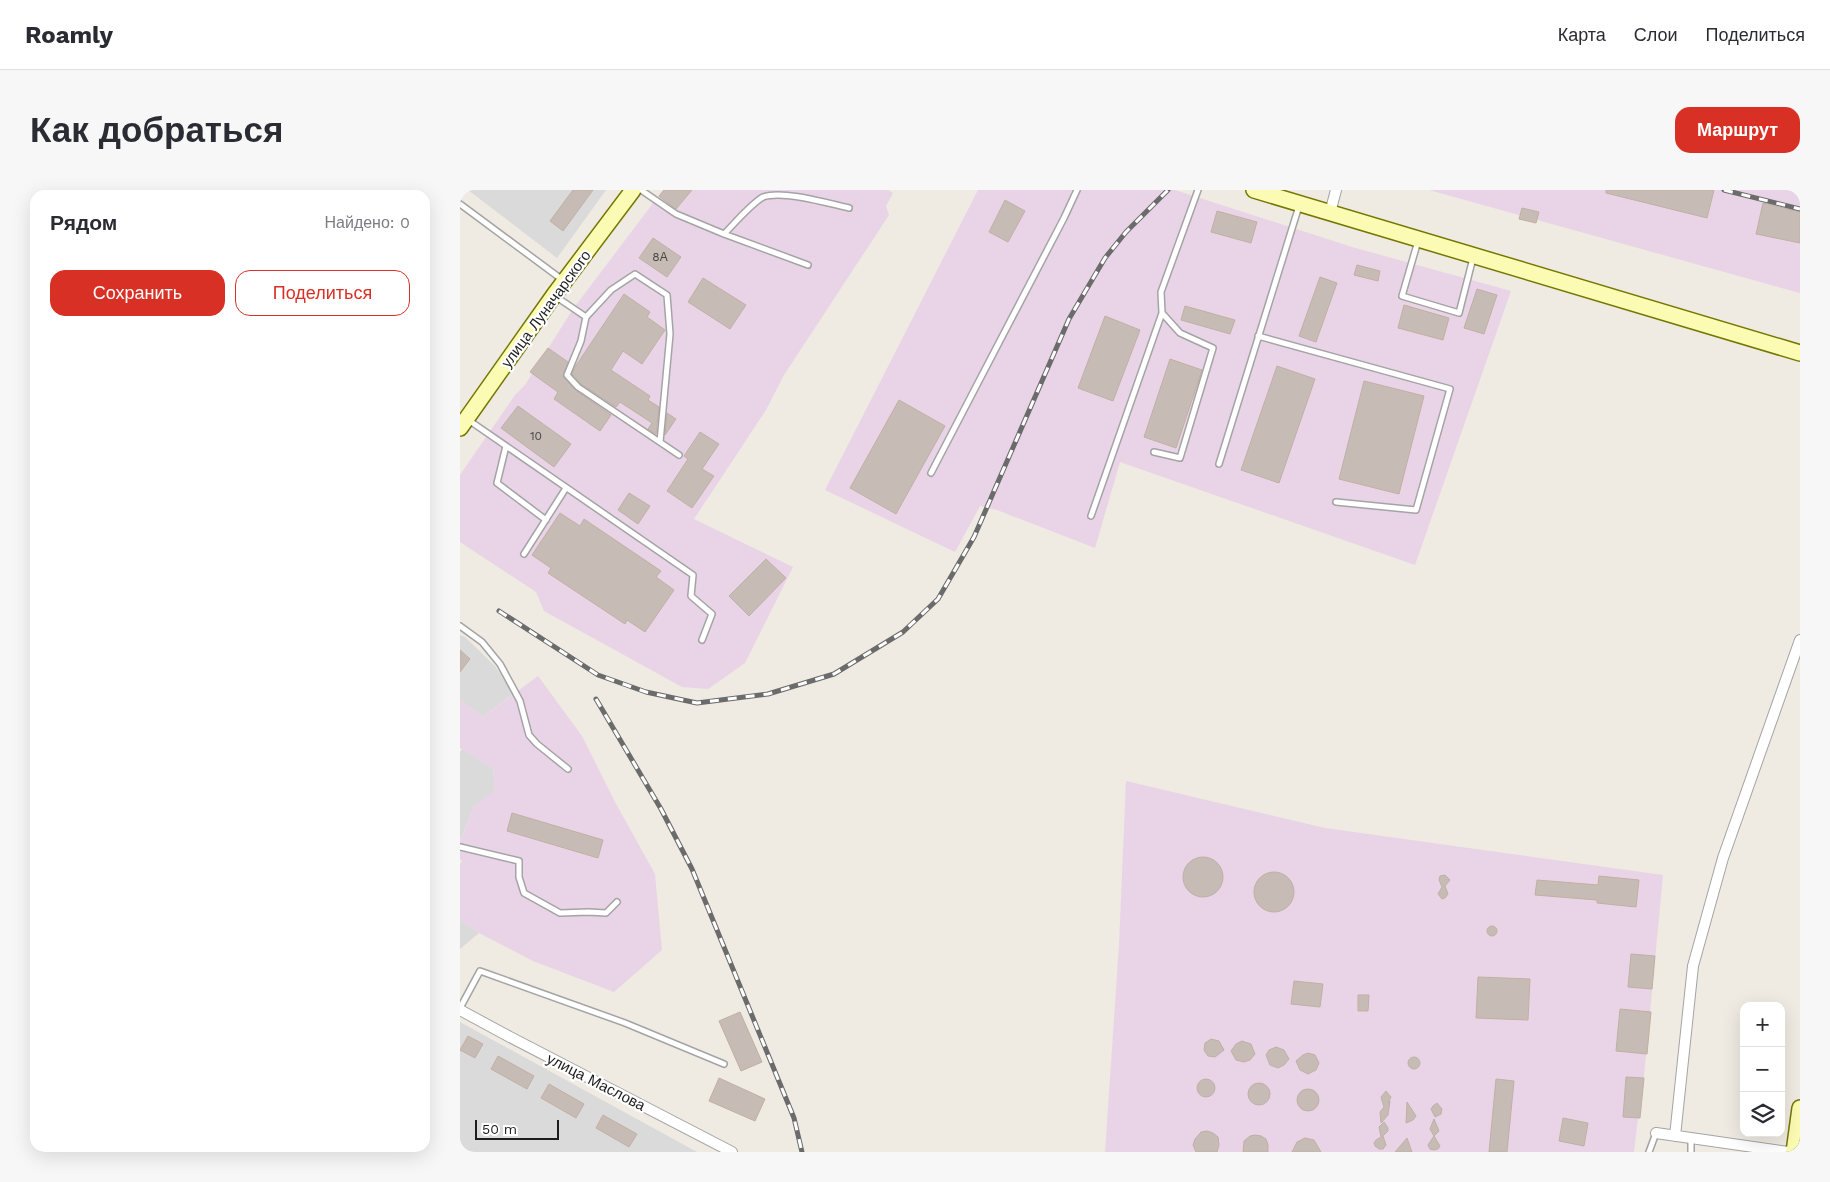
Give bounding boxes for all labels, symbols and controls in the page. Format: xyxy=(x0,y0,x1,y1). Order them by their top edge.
text: Roamly xyxy=(25,21,113,49)
text: Карта xyxy=(1558,24,1606,45)
text: Слои xyxy=(1634,24,1678,45)
text: Поделиться xyxy=(1706,24,1805,45)
button: Маршрут xyxy=(1675,107,1800,153)
text: Как добраться xyxy=(30,109,283,151)
text: Рядом xyxy=(50,210,117,235)
text: Найдено: 0 xyxy=(324,213,410,232)
street label: улица Луначарского xyxy=(497,247,595,371)
house number: 8А xyxy=(652,250,668,264)
button: Сохранить xyxy=(50,270,225,316)
button: Поделиться xyxy=(235,270,410,316)
house number: 10 xyxy=(530,429,542,443)
map controls xyxy=(1740,1002,1785,1137)
button: + xyxy=(1740,1002,1785,1047)
button: − xyxy=(1740,1047,1785,1092)
street label: улица Маслова xyxy=(544,1049,649,1115)
button: layers xyxy=(1740,1092,1785,1137)
scale bar xyxy=(475,1117,559,1140)
text: 50 m xyxy=(482,1121,517,1137)

